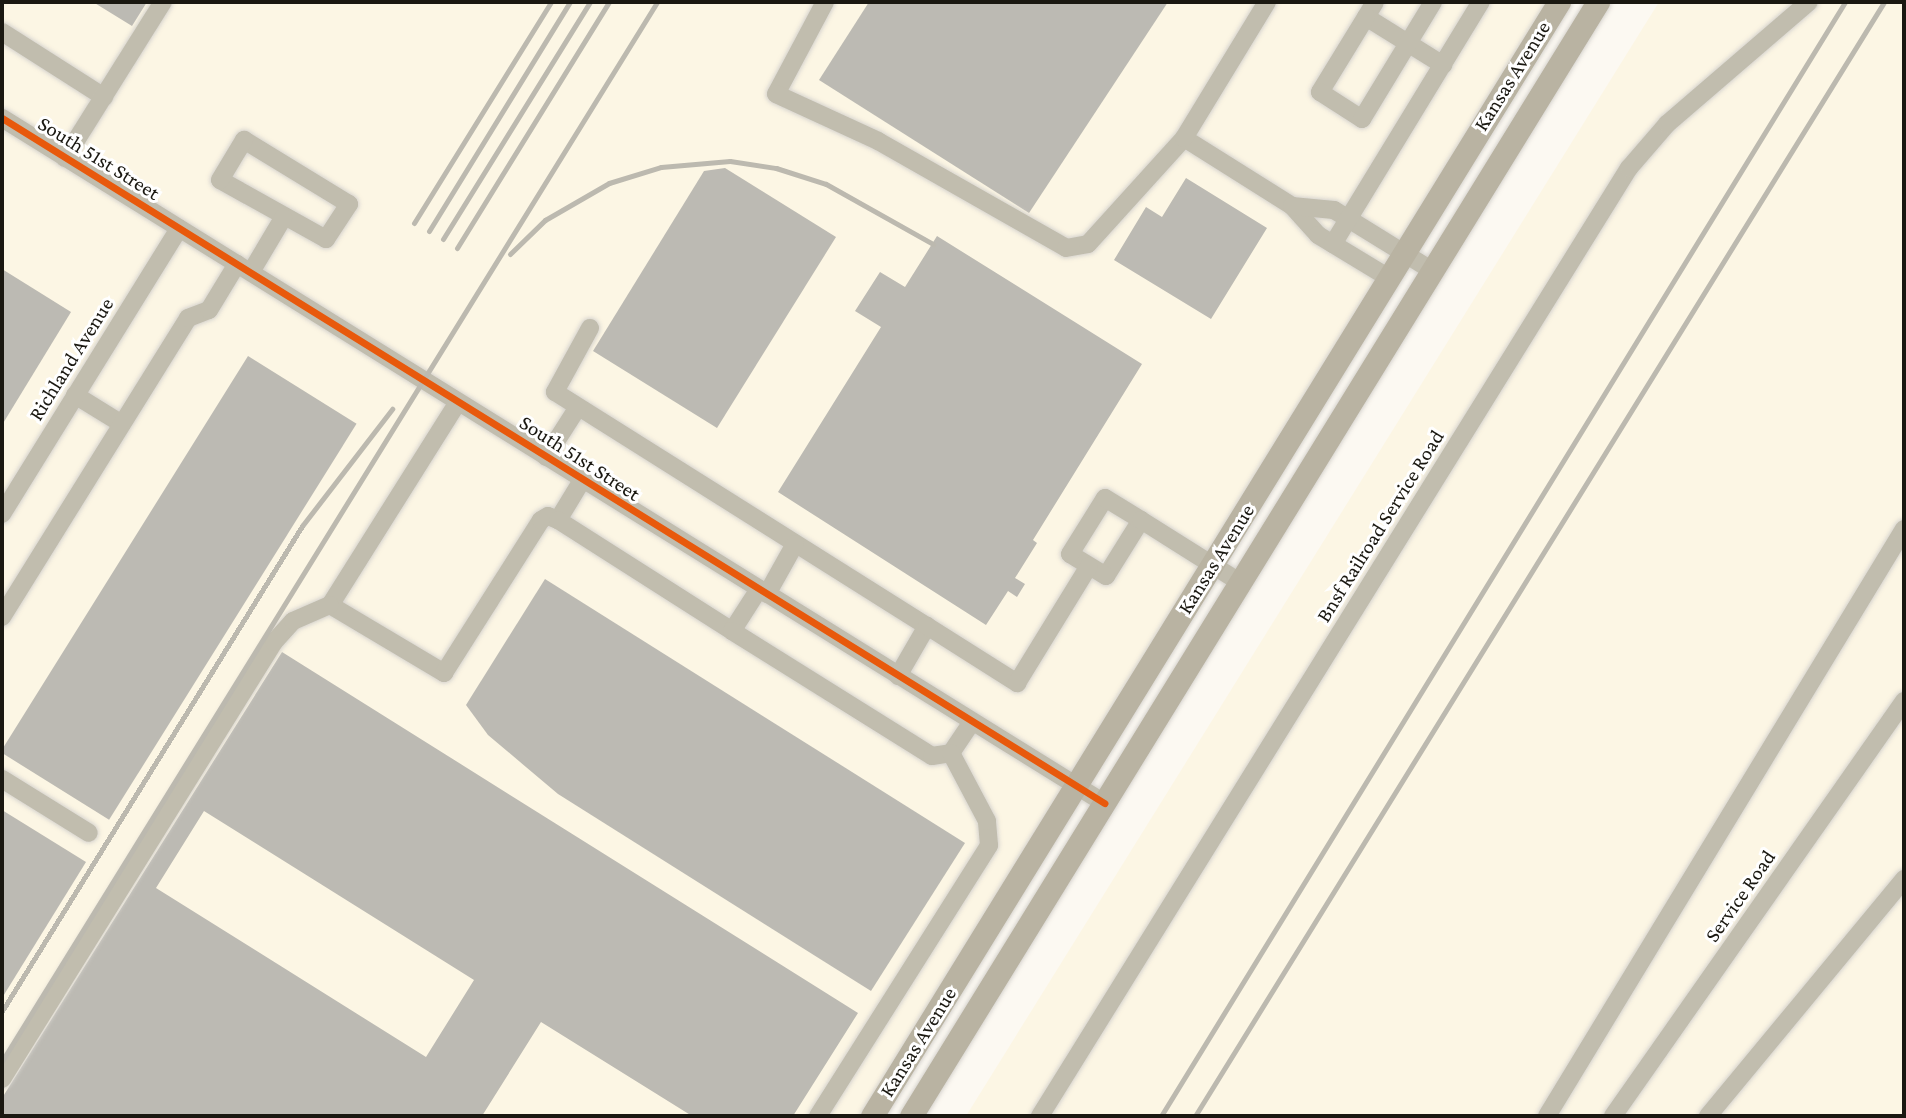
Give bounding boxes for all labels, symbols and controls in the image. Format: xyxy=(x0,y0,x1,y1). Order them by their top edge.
street label: Kansas Avenue xyxy=(1468,16,1556,136)
street label: South 51st Street xyxy=(34,111,164,205)
street label: Richland Avenue xyxy=(23,293,119,425)
street label: South 51st Street xyxy=(515,410,645,506)
street label: Bnsf Railroad Service Road xyxy=(1311,425,1449,627)
street label: Kansas Avenue xyxy=(1172,499,1260,619)
street label: Service Road xyxy=(1699,845,1781,947)
street label: Kansas Avenue xyxy=(874,982,962,1102)

